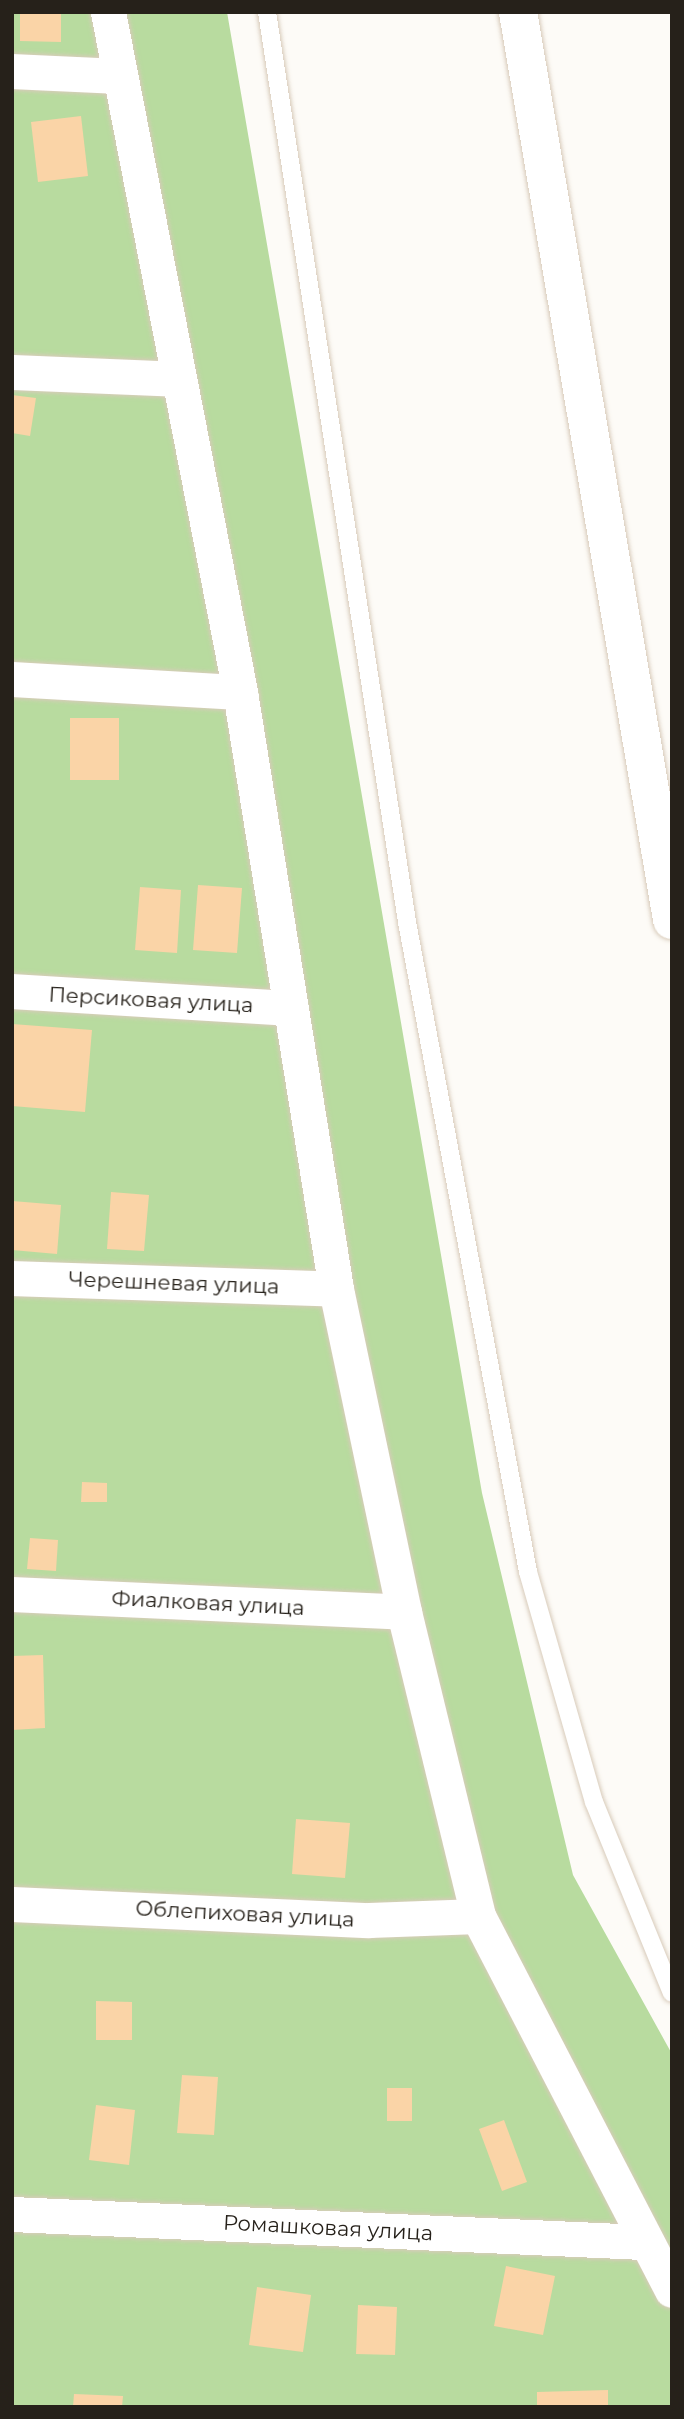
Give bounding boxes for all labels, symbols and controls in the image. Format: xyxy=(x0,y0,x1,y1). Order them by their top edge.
street label: Персиковая улица xyxy=(48,982,254,1018)
street label: Черешневая улица xyxy=(68,1267,280,1299)
street label: Фиалковая улица xyxy=(111,1585,305,1621)
street label: Облепиховая улица xyxy=(135,1896,355,1932)
street label: Ромашковая улица xyxy=(222,2210,434,2246)

